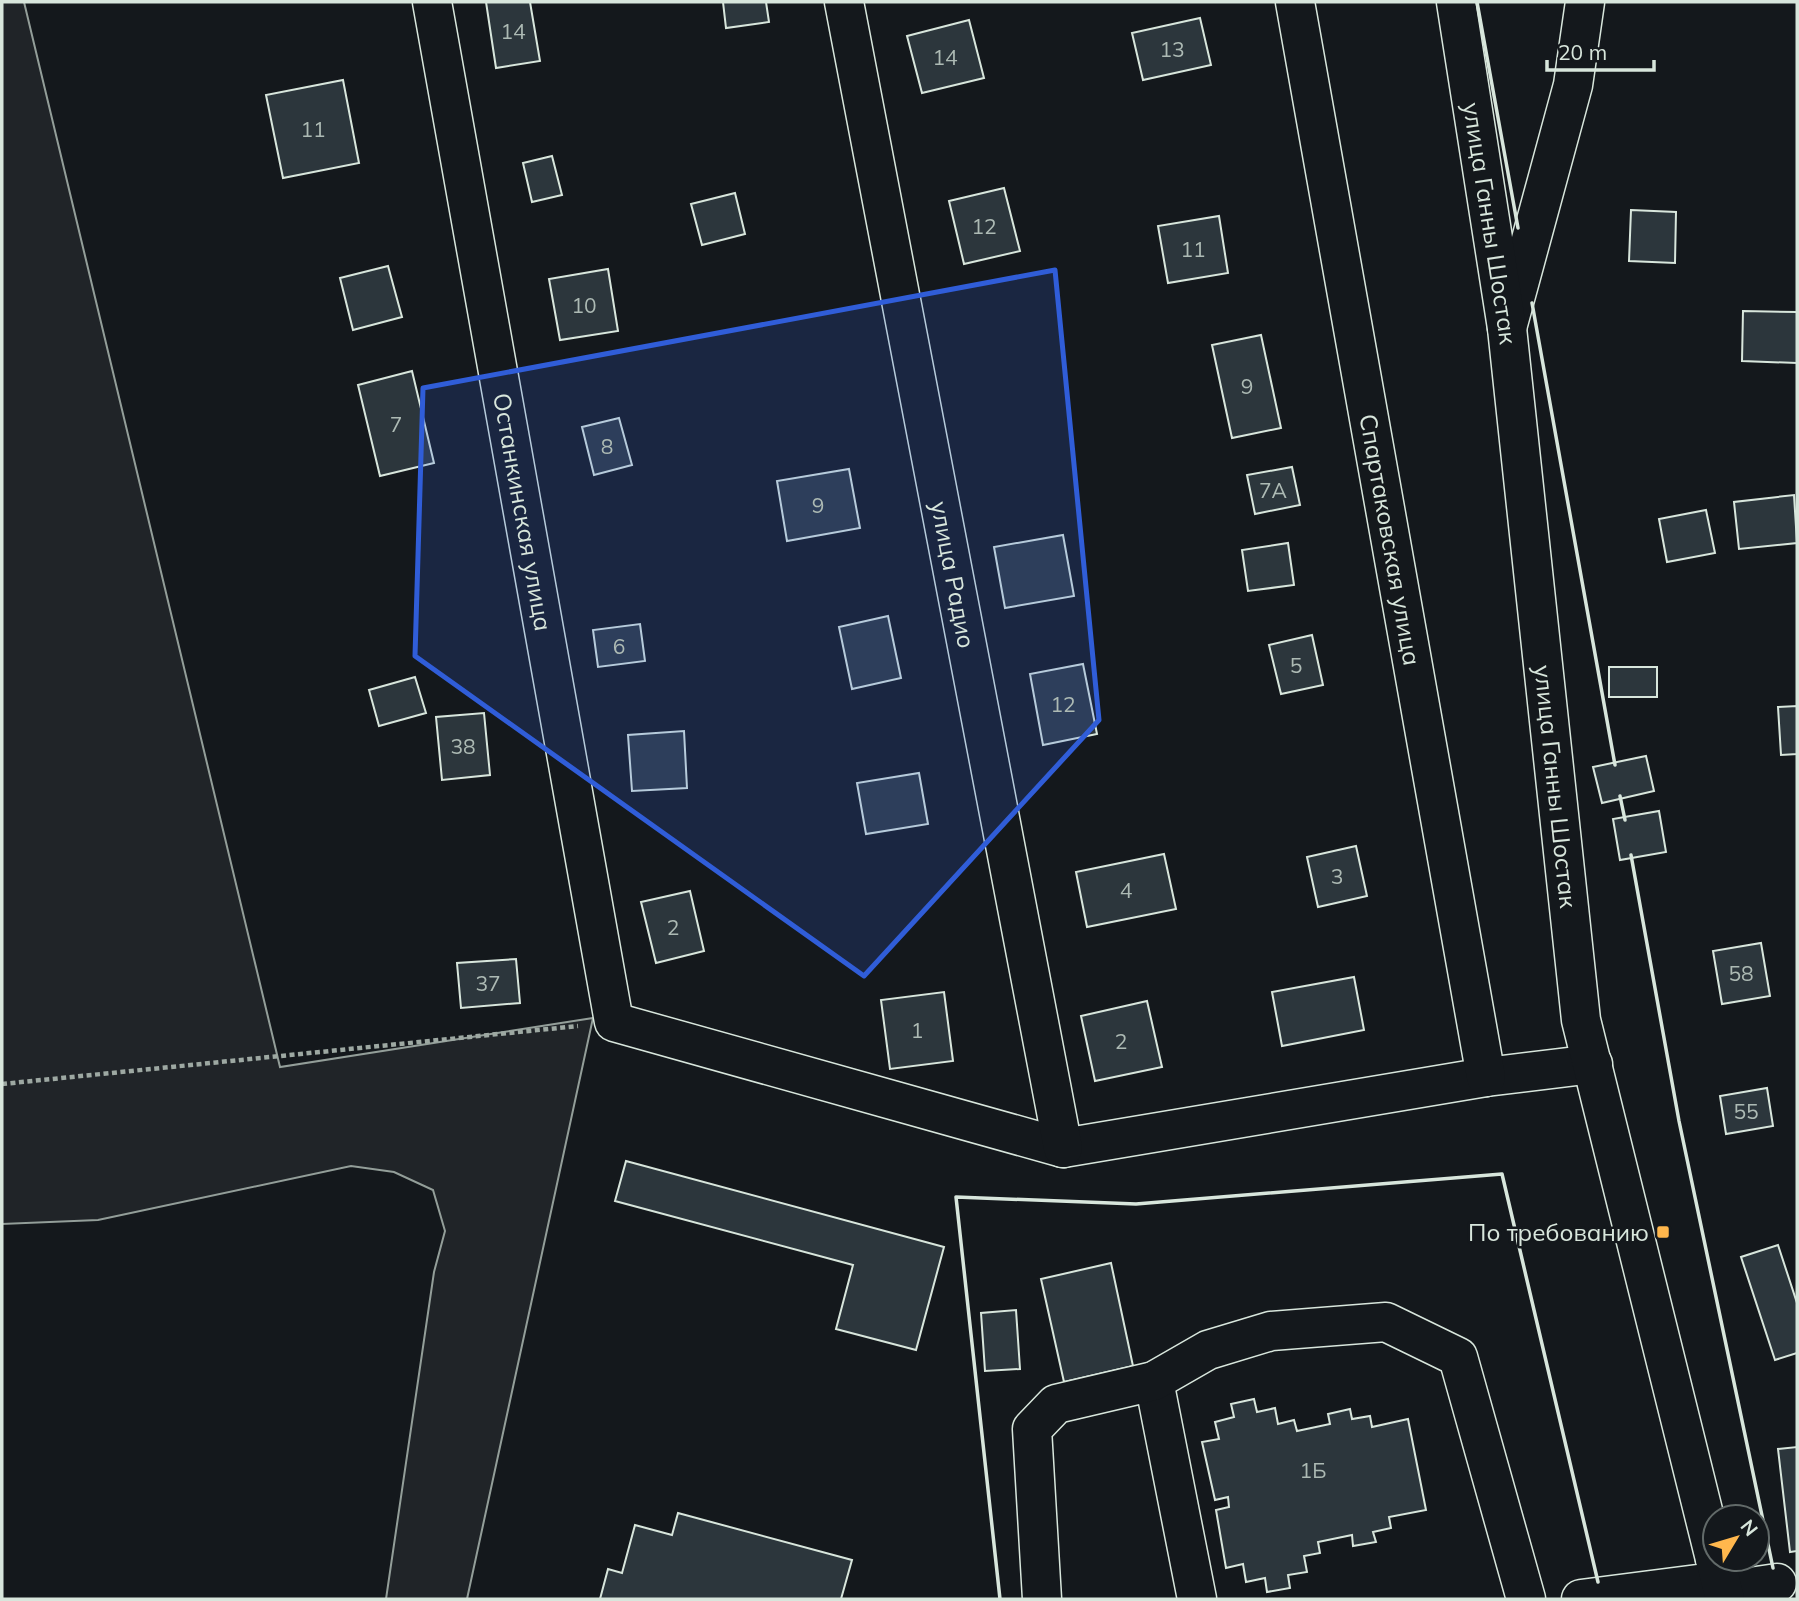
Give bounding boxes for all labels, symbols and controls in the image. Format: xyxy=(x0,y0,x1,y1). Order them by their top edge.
house number: 14 xyxy=(500,18,526,44)
scale bar xyxy=(1547,28,1654,72)
house number: 13 xyxy=(1159,36,1185,62)
text: 20 m xyxy=(1558,39,1607,65)
house number: 14 xyxy=(932,44,958,70)
street label: улица Ганны Шостак xyxy=(1457,100,1524,346)
house number: 11 xyxy=(300,116,326,142)
house number: 12 xyxy=(971,213,997,239)
house number: 11 xyxy=(1180,236,1206,262)
house number: 10 xyxy=(571,292,597,318)
house number: 9 xyxy=(1241,373,1253,399)
street label: Останкинская улица xyxy=(487,391,559,633)
house number: 7 xyxy=(390,411,402,437)
street label: Спартаковская улица xyxy=(1353,411,1428,668)
house number: 8 xyxy=(601,433,613,459)
house number: 7А xyxy=(1259,477,1288,503)
house number: 9 xyxy=(812,492,824,518)
street label: улица Радио xyxy=(925,499,982,651)
house number: 6 xyxy=(613,633,625,659)
house number: 5 xyxy=(1290,652,1302,678)
street label: улица Ганны Шостак xyxy=(1528,663,1584,910)
house number: 12 xyxy=(1050,691,1076,717)
house number: 38 xyxy=(450,733,476,759)
house number: 3 xyxy=(1331,863,1343,889)
house number: 4 xyxy=(1120,877,1133,903)
house number: 2 xyxy=(667,914,679,940)
house number: 58 xyxy=(1728,960,1754,986)
house number: 37 xyxy=(475,970,501,996)
house number: 1 xyxy=(911,1017,923,1043)
house number: 2 xyxy=(1115,1028,1127,1054)
house number: 55 xyxy=(1733,1098,1759,1124)
place label: По требованию xyxy=(1468,1217,1649,1247)
marker: По требованию xyxy=(1655,1224,1671,1240)
house number: 1Б xyxy=(1300,1457,1326,1483)
north arrow xyxy=(1701,1503,1771,1573)
text: N xyxy=(1736,1514,1763,1541)

